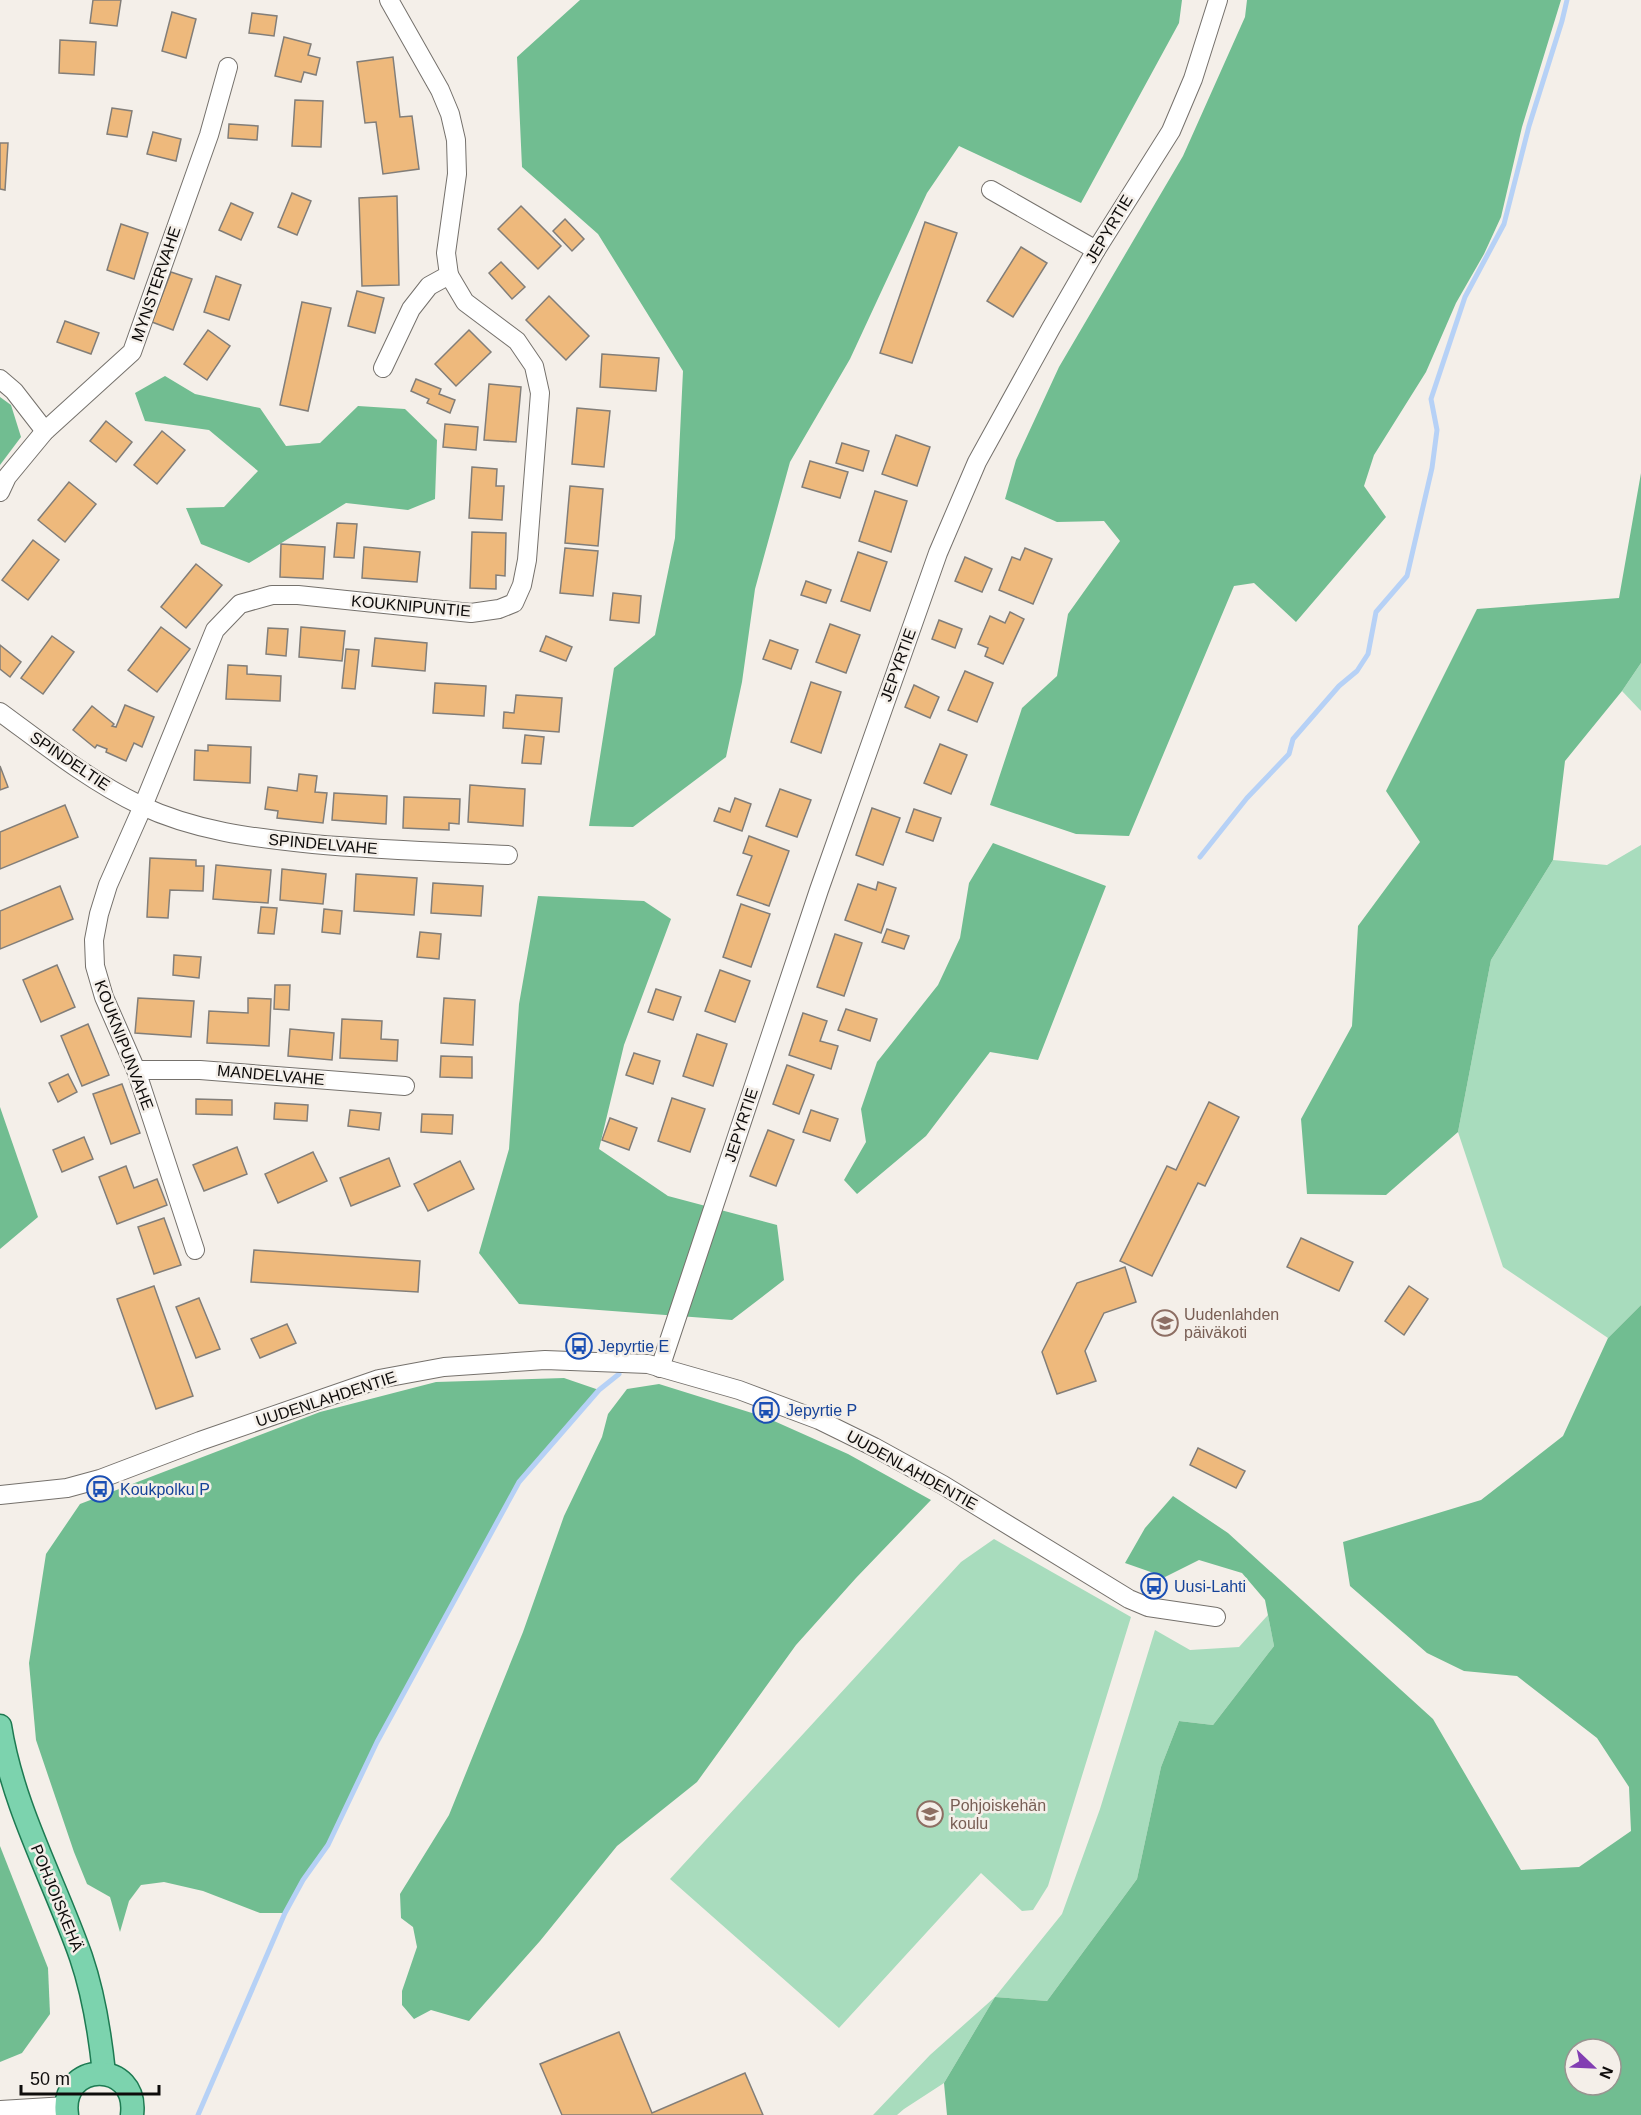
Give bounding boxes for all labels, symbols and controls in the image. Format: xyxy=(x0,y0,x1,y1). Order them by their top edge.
street label: JEPYRTIE xyxy=(1082,192,1136,266)
street label: MYNSTERVAHE xyxy=(128,224,184,344)
street label: KOUKNIPUNTIE xyxy=(350,592,472,620)
street label: JEPYRTIE xyxy=(877,626,919,704)
street label: SPINDELTIE xyxy=(27,728,113,794)
street label: SPINDELVAHE xyxy=(268,831,378,857)
street label: KOUKNIPUNVAHE xyxy=(91,978,157,1112)
street label: MANDELVAHE xyxy=(217,1062,325,1088)
street label: JEPYRTIE xyxy=(721,1086,761,1164)
place label: Uudenlahden päiväkoti xyxy=(1184,1306,1279,1341)
school or university icon: Uudenlahden päiväkoti xyxy=(1150,1308,1180,1338)
bus stop icon: Jepyrtie E xyxy=(564,1331,594,1361)
place label: Jepyrtie E xyxy=(598,1338,669,1355)
street label: UUDENLAHDENTIE xyxy=(254,1368,398,1430)
bus stop icon: Jepyrtie P xyxy=(751,1395,781,1425)
place label: Jepyrtie P xyxy=(786,1402,857,1419)
street label: UUDENLAHDENTIE xyxy=(844,1427,980,1513)
bus stop icon: Koukpolku P xyxy=(85,1474,115,1504)
place label: Koukpolku P xyxy=(120,1481,210,1498)
bus stop icon: Uusi-Lahti xyxy=(1139,1571,1169,1601)
place label: Uusi-Lahti xyxy=(1174,1578,1246,1595)
place label: Pohjoiskehän koulu xyxy=(950,1797,1046,1832)
school or university icon: Pohjoiskehän koulu xyxy=(915,1799,945,1829)
street label: POHJOISKEHÄ xyxy=(28,1842,86,1954)
north arrow xyxy=(1563,2037,1623,2097)
scale bar xyxy=(21,2058,159,2096)
text: N xyxy=(1596,2064,1616,2081)
text: 50 m xyxy=(30,2069,70,2089)

